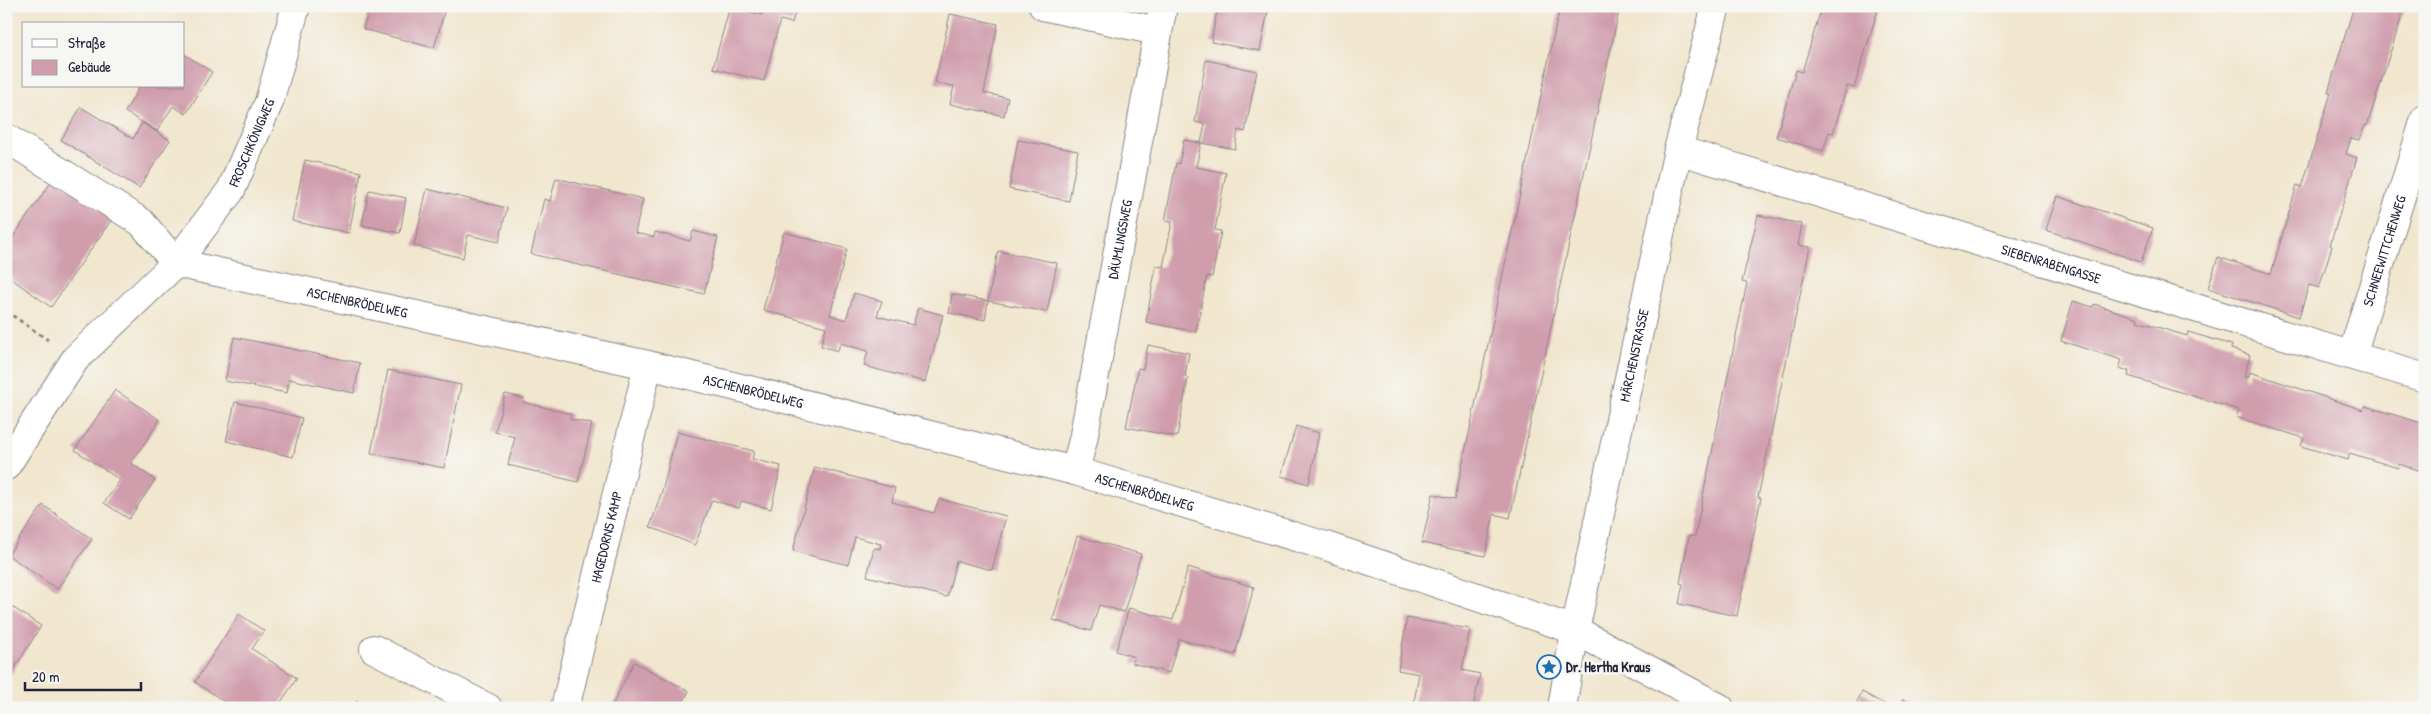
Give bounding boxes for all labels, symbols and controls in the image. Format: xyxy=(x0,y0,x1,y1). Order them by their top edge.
legend xyxy=(22,22,185,88)
text: Straße xyxy=(68,32,106,53)
text: Gebäude xyxy=(68,56,111,77)
street label: FROSCHKÖNIGWEG xyxy=(223,95,279,190)
street label: SCHNEEWITTCHENWEG xyxy=(2358,193,2410,308)
street label: DÄUMLINGSWEG xyxy=(1103,198,1136,280)
street label: SIEBENRABENGASSE xyxy=(1999,239,2103,288)
street label: ASCHENBRÖDELWEG xyxy=(305,282,409,322)
street label: MÄRCHENSTRASSE xyxy=(1614,307,1653,404)
street label: ASCHENBRÖDELWEG xyxy=(702,369,805,412)
street label: ASCHENBRÖDELWEG xyxy=(1093,468,1197,515)
street label: HAGEDORNS KAMP xyxy=(586,489,626,585)
place icon: Dr. Hertha Kraus xyxy=(1536,654,1562,680)
place label: Dr. Hertha Kraus xyxy=(1566,657,1651,676)
scale bar xyxy=(25,659,141,691)
text: 20 m xyxy=(32,666,59,687)

